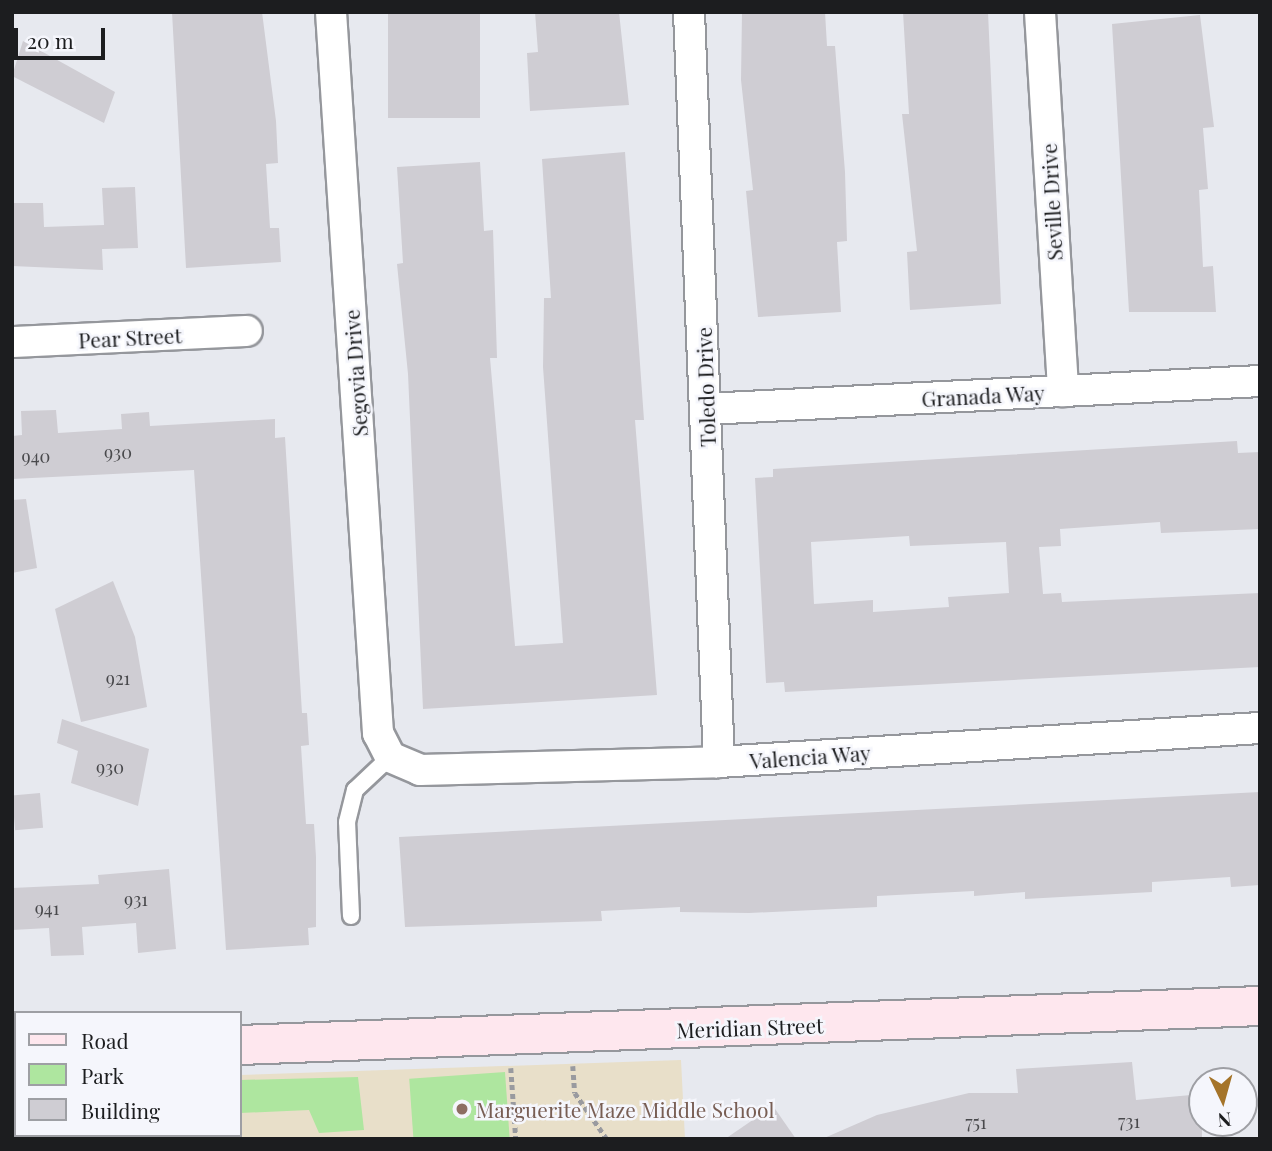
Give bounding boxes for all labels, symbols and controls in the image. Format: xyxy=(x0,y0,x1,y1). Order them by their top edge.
scale bar xyxy=(18,14,108,58)
text: 20 m xyxy=(27,26,74,54)
street label: Seville Drive xyxy=(1035,143,1067,261)
street label: Segovia Drive xyxy=(338,308,372,438)
street label: Pear Street xyxy=(77,322,183,352)
street label: Toledo Drive xyxy=(690,327,720,447)
street label: Granada Way xyxy=(920,379,1046,411)
house number: 930 xyxy=(104,441,132,463)
house number: 940 xyxy=(22,445,50,467)
house number: 921 xyxy=(106,667,130,689)
street label: Valencia Way xyxy=(748,739,872,773)
house number: 930 xyxy=(96,756,124,778)
house number: 931 xyxy=(124,888,148,910)
house number: 941 xyxy=(35,897,59,919)
legend xyxy=(14,1011,242,1137)
street label: Meridian Street xyxy=(676,1012,824,1042)
text: Road xyxy=(81,1026,129,1054)
text: Park xyxy=(81,1061,124,1089)
north arrow xyxy=(1188,1067,1258,1137)
text: Building xyxy=(81,1096,160,1124)
place label: Marguerite Maze Middle School xyxy=(476,1096,774,1122)
marker: Marguerite Maze Middle School xyxy=(454,1101,470,1117)
text: N xyxy=(1217,1107,1233,1134)
house number: 731 xyxy=(1118,1110,1140,1132)
house number: 751 xyxy=(965,1111,987,1133)

